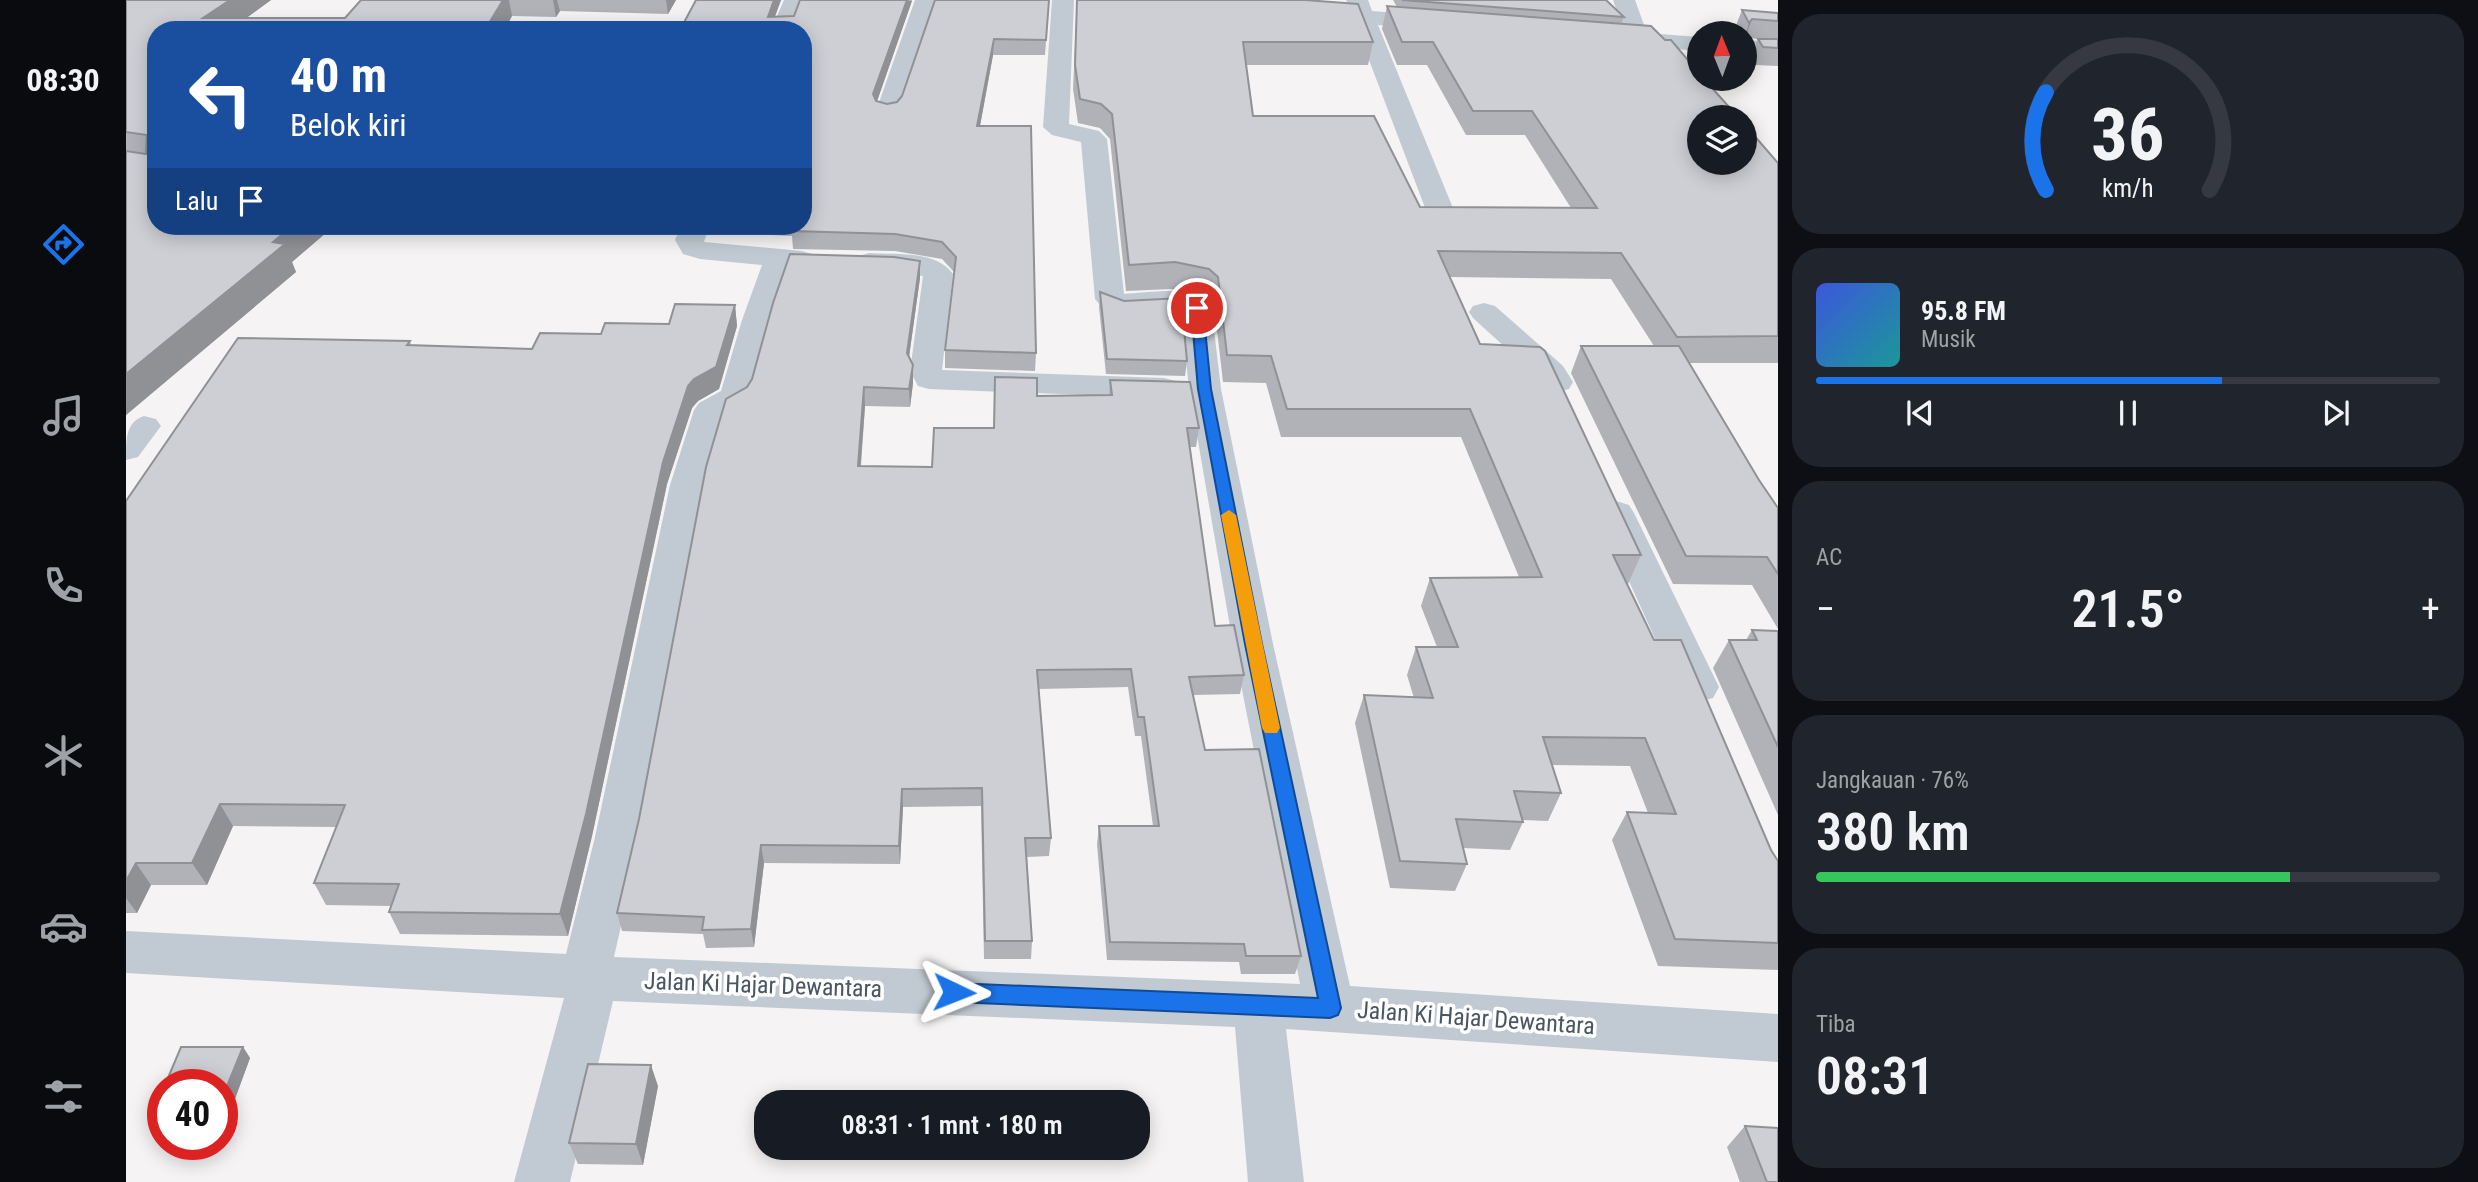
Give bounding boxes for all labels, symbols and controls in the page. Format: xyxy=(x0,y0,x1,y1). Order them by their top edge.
north arrow xyxy=(1687,21,1757,91)
map controls xyxy=(1687,21,1757,175)
text: 40 m xyxy=(290,47,387,104)
icon: left xyxy=(175,49,266,140)
text: 08:30 xyxy=(26,61,100,99)
text: 36 xyxy=(2091,92,2165,178)
button: layers xyxy=(1687,105,1757,175)
text: Belok kiri xyxy=(290,106,407,144)
text: km/h xyxy=(2102,174,2154,203)
icon: arrive xyxy=(232,182,270,220)
text: Lalu xyxy=(175,186,218,216)
icon: directions xyxy=(39,220,88,269)
pin xyxy=(1167,278,1227,338)
icon: arrive xyxy=(1178,289,1216,327)
text: 95.8 FM xyxy=(1921,296,2006,326)
text: Musik xyxy=(1921,326,1976,353)
icon: music xyxy=(39,391,88,440)
icon: previous xyxy=(1901,394,1939,432)
icon: pause xyxy=(2109,394,2147,432)
icon: next xyxy=(2317,394,2355,432)
text: AC xyxy=(1816,544,1842,571)
icon: phone xyxy=(39,561,88,610)
text: 21.5° xyxy=(2071,579,2185,640)
text: − xyxy=(1816,587,1835,631)
text: + xyxy=(2421,587,2440,631)
icon: climate xyxy=(39,731,88,780)
text: Jangkauan · 76% xyxy=(1816,767,1969,794)
text: 380 km xyxy=(1816,802,1970,863)
icon: car xyxy=(39,902,88,951)
position arrow xyxy=(917,955,991,1029)
street label: Jalan Ki Hajar Dewantara xyxy=(644,967,882,1003)
street label: Jalan Ki Hajar Dewantara xyxy=(1356,996,1596,1040)
text: Tiba xyxy=(1816,1011,1856,1038)
text: 08:31 xyxy=(1816,1046,1934,1107)
speed limit sign: 40 xyxy=(147,1069,238,1160)
icon: filters xyxy=(39,1072,88,1121)
text: 08:31 · 1 mnt · 180 m xyxy=(841,1110,1063,1140)

